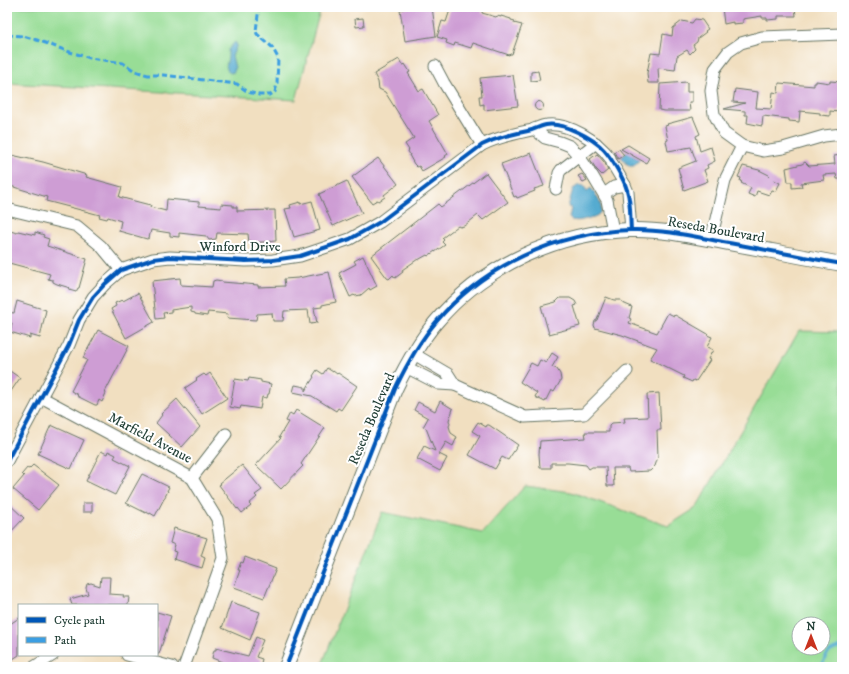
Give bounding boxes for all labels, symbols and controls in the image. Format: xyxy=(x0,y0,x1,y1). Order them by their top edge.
street label: Reseda Boulevard xyxy=(666,213,766,247)
street label: Winford Drive xyxy=(198,238,281,256)
street label: Reseda Boulevard xyxy=(345,370,399,468)
street label: Marfield Avenue xyxy=(105,408,195,468)
legend xyxy=(18,604,158,656)
text: Cycle path xyxy=(54,613,106,628)
north arrow xyxy=(791,616,831,656)
text: N xyxy=(806,620,816,634)
text: Path xyxy=(54,633,77,648)

